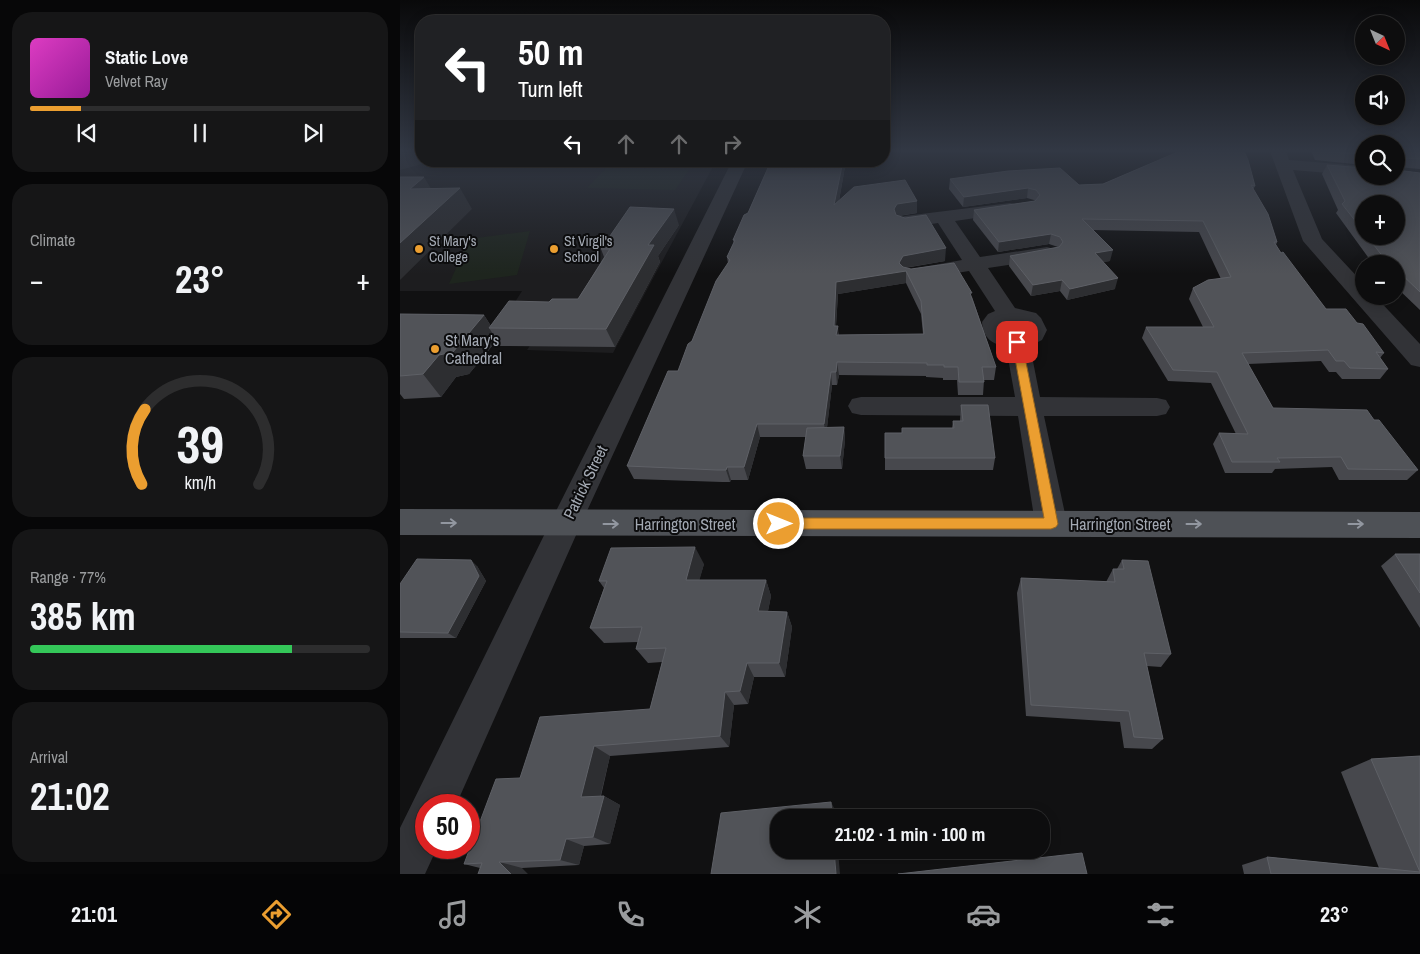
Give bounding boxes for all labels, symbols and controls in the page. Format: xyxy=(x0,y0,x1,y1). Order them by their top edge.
north arrow xyxy=(1355,15,1405,65)
map controls xyxy=(1355,15,1405,305)
text: 50 m xyxy=(518,29,583,76)
icon: left xyxy=(435,35,500,100)
text: Static Love xyxy=(105,44,188,70)
text: Velvet Ray xyxy=(105,70,168,92)
text: Turn left xyxy=(518,74,583,104)
button: sound xyxy=(1355,75,1405,125)
icon: previous xyxy=(73,119,101,147)
icon: pause xyxy=(186,119,214,147)
icon: next xyxy=(299,119,327,147)
icon: left xyxy=(559,130,587,158)
icon: ahead xyxy=(612,130,640,158)
icon: ahead xyxy=(665,130,693,158)
icon: right xyxy=(718,130,746,158)
button: search xyxy=(1355,135,1405,185)
button: + xyxy=(1355,195,1405,245)
text: Climate xyxy=(30,229,75,251)
place label: St Mary's College xyxy=(429,232,477,266)
place label: St Virgil's School xyxy=(564,232,613,266)
marker: St Mary's College xyxy=(413,243,425,255)
marker: St Virgil's School xyxy=(548,243,560,255)
text: 23° xyxy=(175,254,225,305)
button: − xyxy=(1355,255,1405,305)
text: − xyxy=(30,261,43,299)
text: + xyxy=(357,261,370,299)
pin xyxy=(996,321,1038,363)
icon: arrive xyxy=(1003,328,1031,356)
place label: St Mary's Cathedral xyxy=(445,329,502,369)
marker: St Mary's Cathedral xyxy=(429,343,441,355)
text: 39 xyxy=(176,409,224,479)
street label: Patrick Street xyxy=(558,441,612,523)
text: km/h xyxy=(184,471,216,495)
position arrow xyxy=(752,497,804,549)
street label: Harrington Street xyxy=(635,513,736,535)
street label: Harrington Street xyxy=(1070,513,1171,535)
one-way arrow xyxy=(440,518,456,528)
one-way arrow xyxy=(602,519,619,529)
one-way arrow xyxy=(1185,519,1201,529)
one-way arrow xyxy=(1348,519,1364,529)
text: Range · 77% xyxy=(30,566,106,588)
text: 385 km xyxy=(30,591,136,642)
text: Arrival xyxy=(30,746,68,768)
text: 21:02 xyxy=(30,771,110,822)
speed limit sign: 50 xyxy=(415,794,480,859)
text: 21:02 · 1 min · 100 m xyxy=(835,821,985,847)
icon: directions xyxy=(259,897,294,932)
icon: music xyxy=(436,897,471,932)
icon: phone xyxy=(613,897,648,932)
icon: climate xyxy=(790,897,825,932)
icon: car xyxy=(966,897,1001,932)
icon: filters xyxy=(1143,897,1178,932)
text: 21:01 xyxy=(71,899,117,929)
text: 23° xyxy=(1320,899,1349,929)

